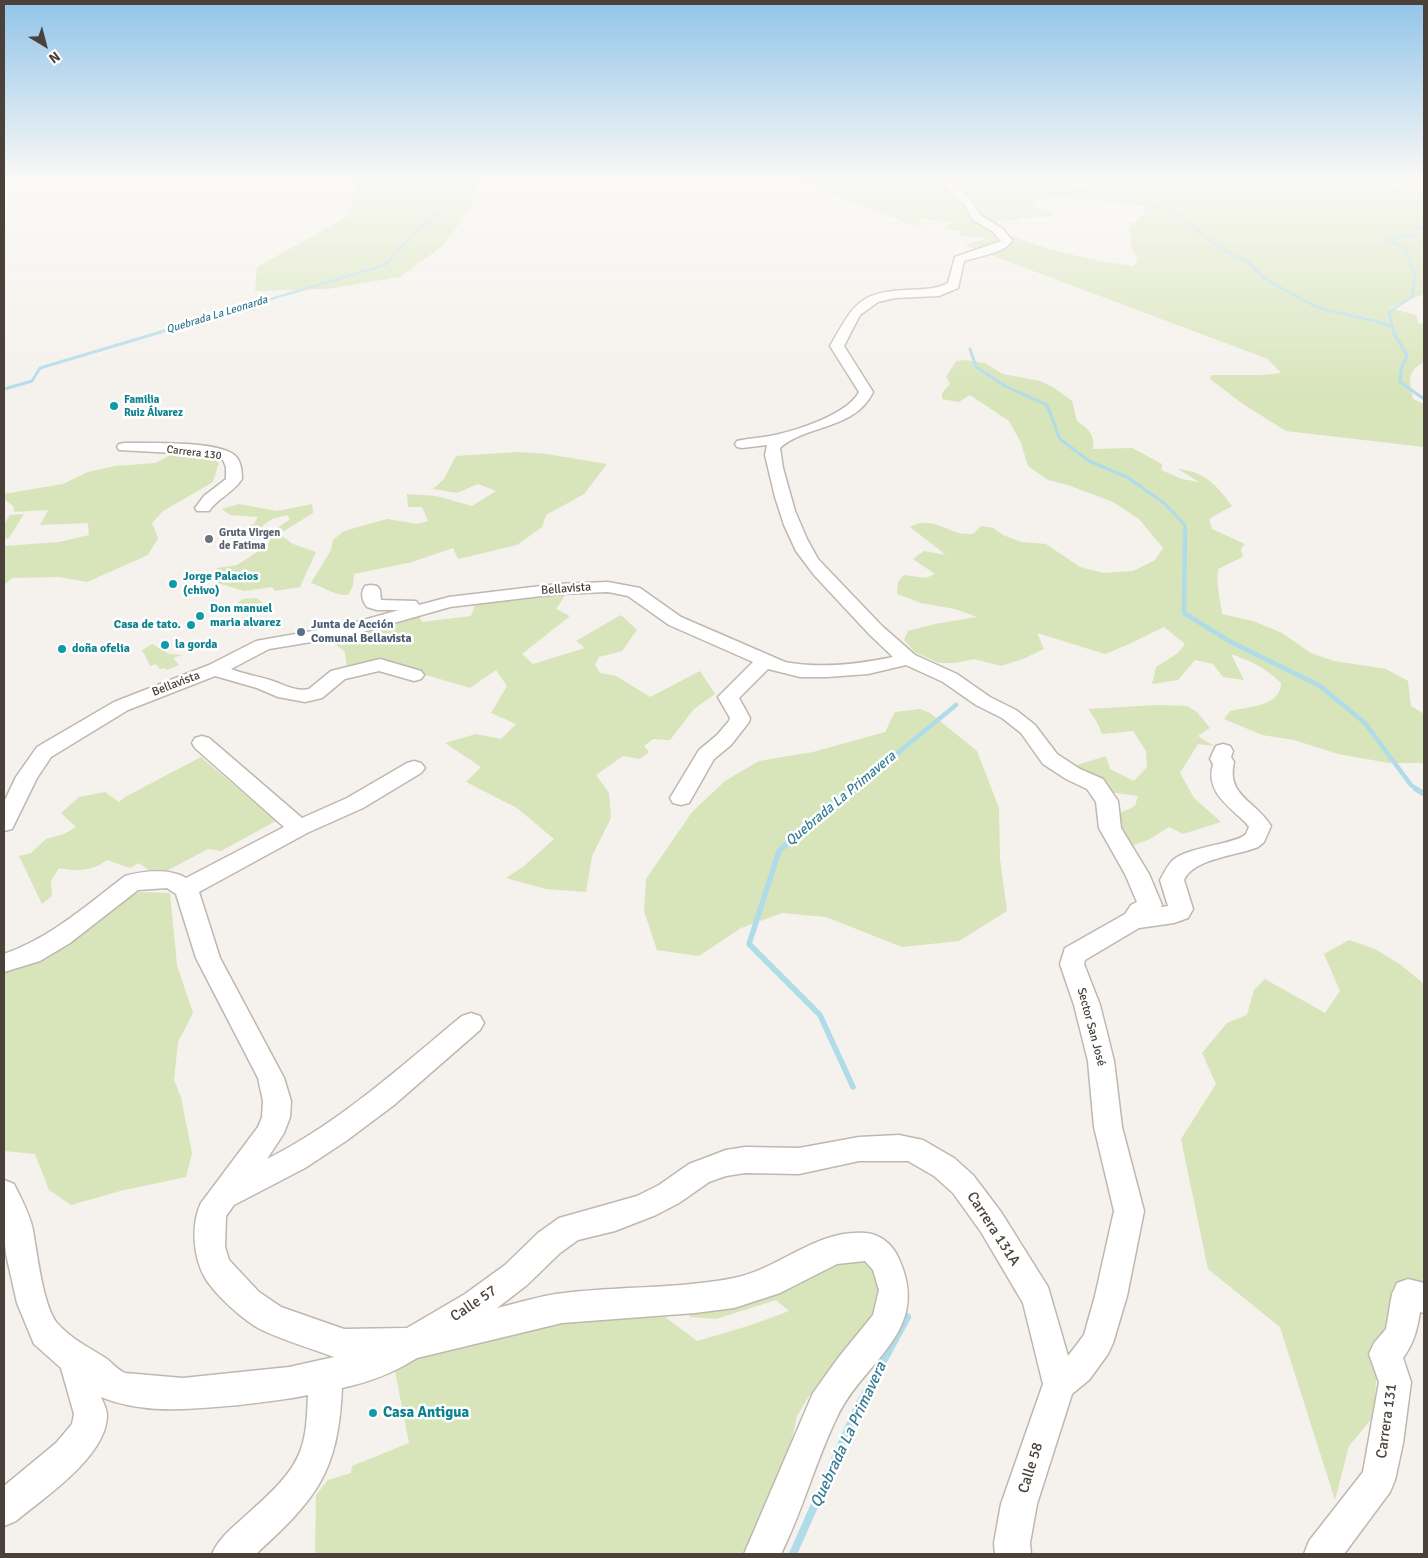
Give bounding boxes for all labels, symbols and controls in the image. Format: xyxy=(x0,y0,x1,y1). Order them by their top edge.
north arrow xyxy=(20,20,70,70)
text: N xyxy=(45,48,63,67)
water label: Quebrada La Leonarda xyxy=(165,293,269,337)
place label: Familia Ruiz Álvarez xyxy=(124,393,183,419)
marker: Familia Ruiz Álvarez xyxy=(108,400,120,412)
street label: Carrera 130 xyxy=(166,443,222,463)
place label: Gruta Virgen de Fatima xyxy=(219,526,280,552)
marker: Gruta Virgen de Fatima xyxy=(203,533,215,545)
place label: Jorge Palacios (chivo) xyxy=(183,570,258,598)
marker: Jorge Palacios (chivo) xyxy=(167,578,179,590)
street label: Bellavista xyxy=(540,580,592,598)
place label: Don manuel maria alvarez xyxy=(210,602,281,630)
marker: Don manuel maria alvarez xyxy=(194,610,206,622)
place label: Casa de tato. xyxy=(114,618,181,632)
place label: Junta de Acción Comunal Bellavista xyxy=(311,618,412,646)
marker: Casa de tato. xyxy=(185,619,197,631)
marker: Junta de Acción Comunal Bellavista xyxy=(295,626,307,638)
place label: la gorda xyxy=(175,638,218,652)
marker: la gorda xyxy=(159,639,171,651)
place label: doña ofelia xyxy=(72,642,130,656)
marker: doña ofelia xyxy=(56,643,68,655)
street label: Bellavista xyxy=(150,668,202,700)
water label: Quebrada La Primavera xyxy=(783,748,899,850)
street label: Sector San José xyxy=(1074,986,1108,1068)
street label: Carrera 131A xyxy=(962,1189,1024,1269)
street label: Calle 57 xyxy=(447,1282,501,1326)
water label: Quebrada La Primavera xyxy=(807,1359,891,1511)
street label: Carrera 131 xyxy=(1373,1382,1401,1460)
place label: Casa Antigua xyxy=(383,1404,469,1422)
marker: Casa Antigua xyxy=(367,1407,379,1419)
street label: Calle 58 xyxy=(1015,1440,1047,1496)

